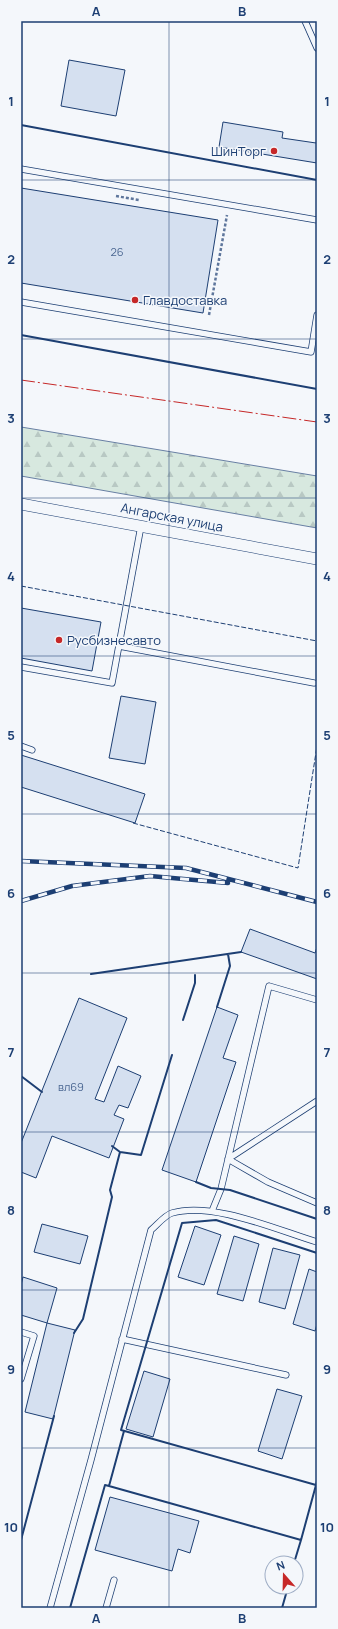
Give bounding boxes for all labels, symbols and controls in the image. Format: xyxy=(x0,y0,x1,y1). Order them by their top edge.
text: A xyxy=(92,2,101,20)
text: B xyxy=(238,2,246,20)
text: 1 xyxy=(8,92,14,110)
text: 1 xyxy=(324,92,330,110)
place label: ШинТорг xyxy=(211,142,266,160)
marker: ШинТорг xyxy=(269,146,279,156)
house number: 26 xyxy=(110,244,124,259)
text: 2 xyxy=(7,250,15,268)
text: 2 xyxy=(323,250,331,268)
place label: Главдоставка xyxy=(143,291,227,309)
marker: Главдоставка xyxy=(130,295,140,305)
text: 3 xyxy=(7,409,15,427)
text: 3 xyxy=(323,409,331,427)
street label: Ангарская улица xyxy=(119,498,225,536)
text: 4 xyxy=(7,567,15,585)
text: 4 xyxy=(323,567,331,585)
place label: Русбизнесавто xyxy=(67,631,161,649)
marker: Русбизнесавто xyxy=(54,635,64,645)
text: 5 xyxy=(7,726,15,744)
text: 5 xyxy=(323,726,331,744)
text: 6 xyxy=(7,884,15,902)
text: 6 xyxy=(323,884,331,902)
text: 7 xyxy=(8,1043,15,1061)
text: 7 xyxy=(324,1043,331,1061)
house number: вл69 xyxy=(58,1079,84,1094)
text: 8 xyxy=(7,1201,15,1219)
text: 8 xyxy=(323,1201,331,1219)
text: 9 xyxy=(7,1360,15,1378)
text: 9 xyxy=(323,1360,331,1378)
text: 10 xyxy=(4,1518,18,1536)
text: 10 xyxy=(320,1518,334,1536)
north arrow xyxy=(264,1555,304,1595)
text: N xyxy=(274,1557,287,1574)
text: A xyxy=(92,1609,101,1627)
text: B xyxy=(238,1609,246,1627)

